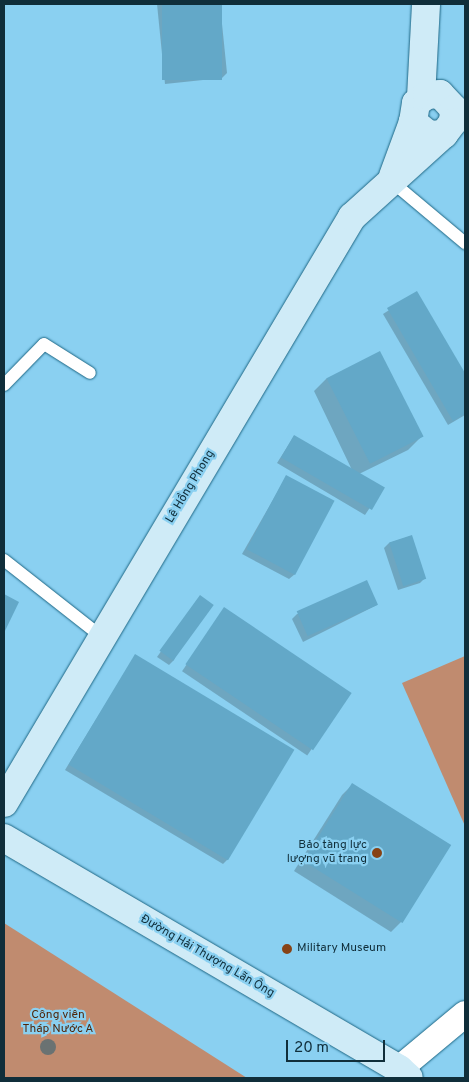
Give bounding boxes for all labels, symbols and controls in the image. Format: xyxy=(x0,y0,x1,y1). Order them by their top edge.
street label: Lê Hồng Phong xyxy=(164,448,218,526)
place label: Bảo tàng lực lượng vũ trang xyxy=(287,839,367,867)
marker: Bảo tàng lực lượng vũ trang xyxy=(371,847,383,859)
street label: Đường Hải Thượng Lãn Ông xyxy=(137,913,277,1001)
place label: Military Museum xyxy=(297,942,386,956)
marker: Military Museum xyxy=(281,943,293,955)
park label: Công viên Tháp Nước A xyxy=(22,1009,94,1037)
scale bar xyxy=(289,1030,388,1062)
text: 20 m xyxy=(294,1039,329,1058)

